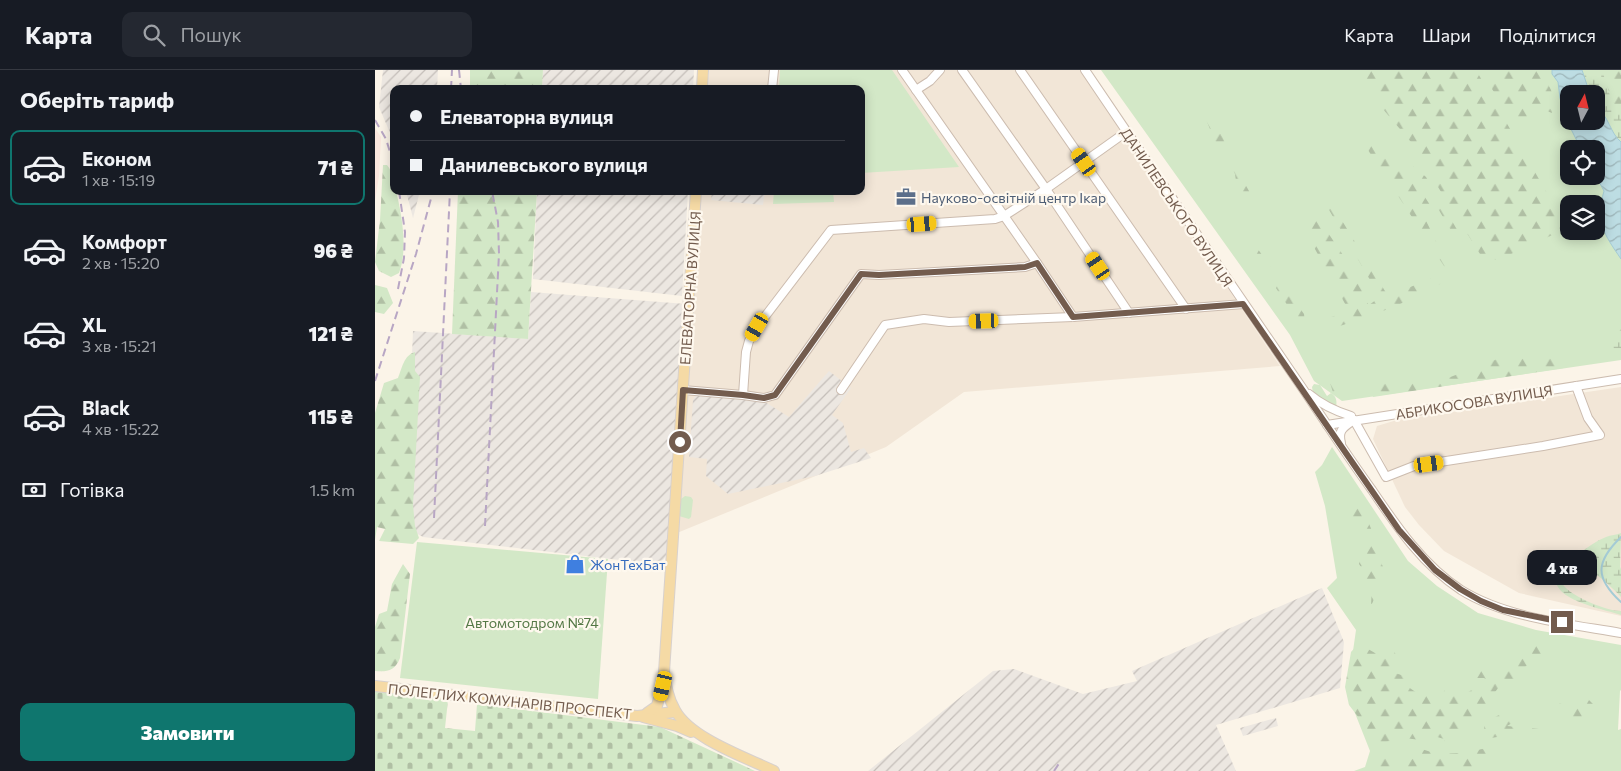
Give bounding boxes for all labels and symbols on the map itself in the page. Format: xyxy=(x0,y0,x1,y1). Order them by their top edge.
north arrow xyxy=(1560,85,1605,130)
street label: ДАНИЛЕВСЬКОГО ВУЛИЦЯ xyxy=(1117,124,1237,290)
car xyxy=(1069,145,1098,179)
office icon: Науково-освітній центр Ікар xyxy=(895,186,917,208)
place label: Науково-освітній центр Ікар xyxy=(921,189,1106,206)
street label: ЕЛЕВАТОРНА ВУЛИЦЯ xyxy=(676,210,704,366)
car xyxy=(906,215,937,233)
car xyxy=(1083,249,1112,283)
car xyxy=(743,310,770,344)
car xyxy=(968,313,999,329)
street label: АБРИКОСОВА ВУЛИЦЯ xyxy=(1394,381,1554,423)
route start xyxy=(669,431,691,453)
car xyxy=(1413,454,1444,474)
callout: 4 хв xyxy=(1527,550,1597,584)
shop icon: ЖонТехБат xyxy=(564,553,586,575)
place label: ЖонТехБат xyxy=(590,556,666,573)
route end xyxy=(1551,611,1573,633)
park label: Автомотодром №74 xyxy=(465,614,599,631)
car xyxy=(652,670,673,702)
street label: ПОЛЕГЛИХ КОМУНАРІВ ПРОСПЕКТ xyxy=(387,680,633,722)

